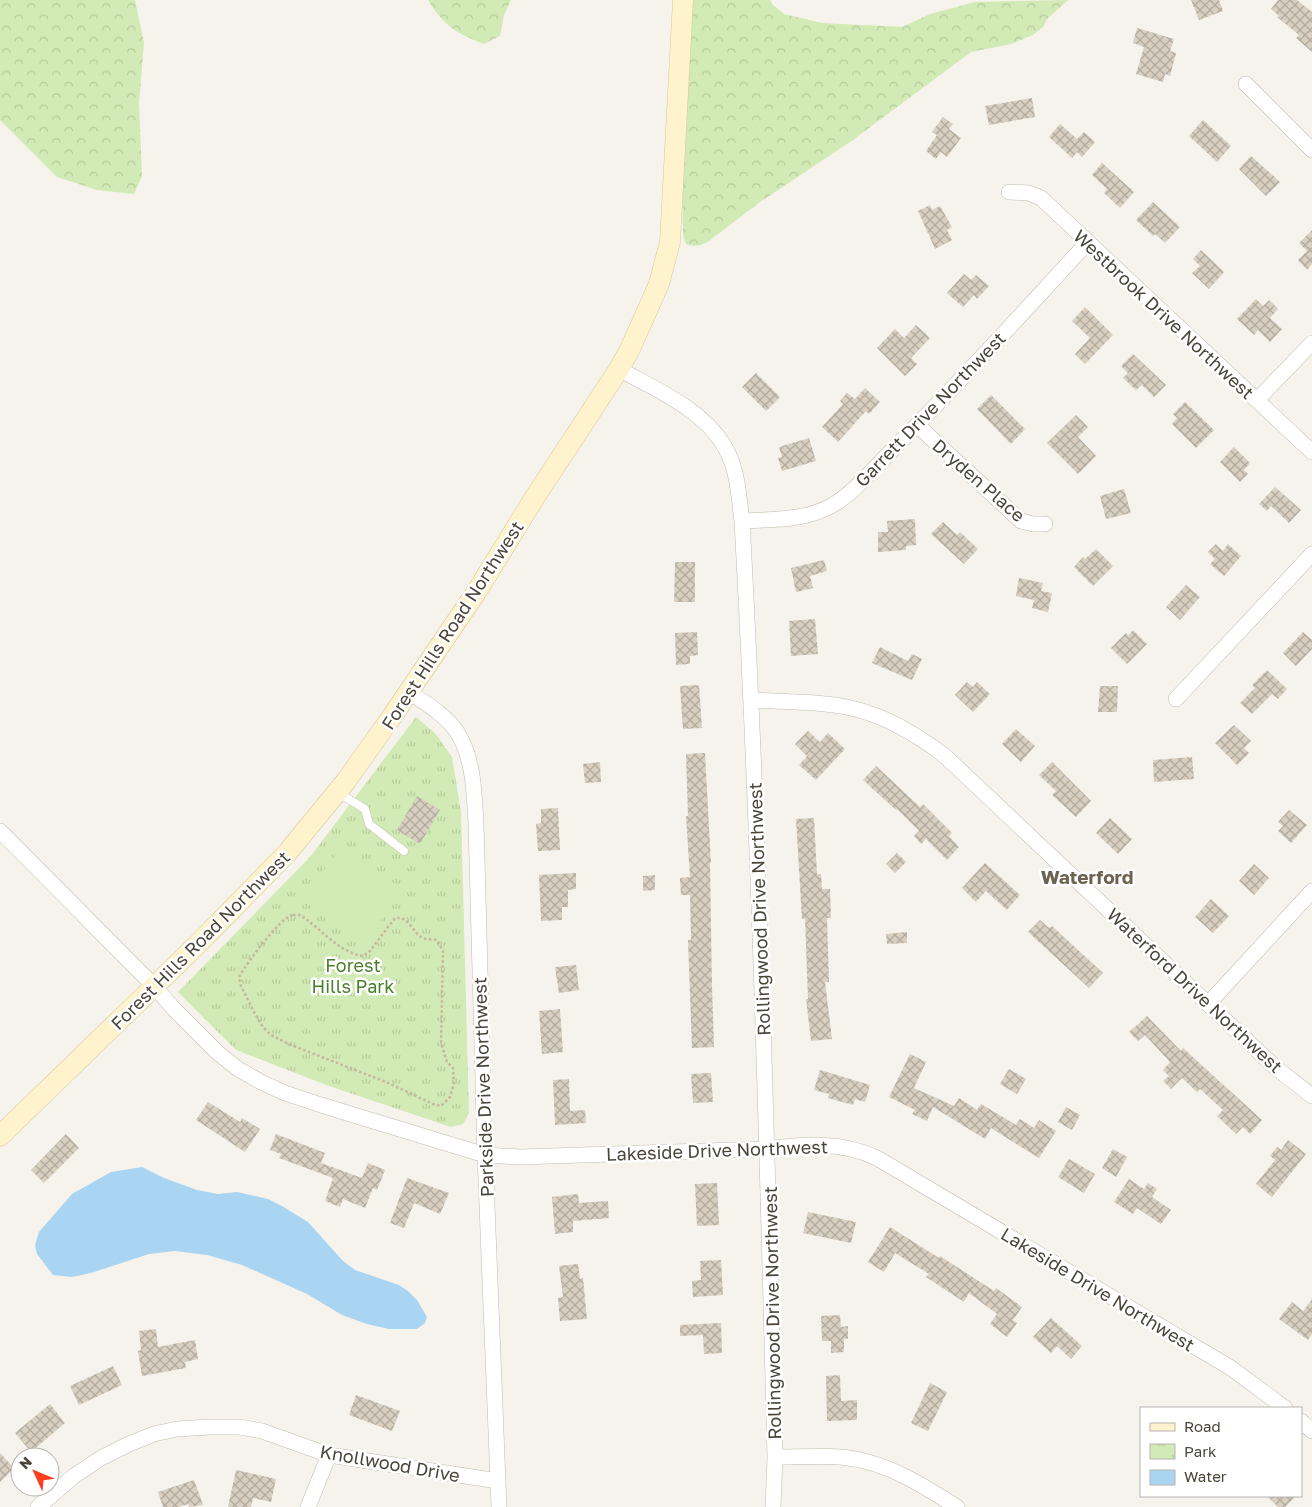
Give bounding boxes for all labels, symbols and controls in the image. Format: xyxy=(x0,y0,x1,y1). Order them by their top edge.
street label: Westbrook Drive Northwest xyxy=(1069,225,1259,403)
street label: Garrett Drive Northwest xyxy=(850,327,1010,491)
street label: Dryden Place xyxy=(928,434,1030,526)
street label: Forest Hills Road Northwest xyxy=(376,517,528,733)
street label: Rollingwood Drive Northwest xyxy=(744,782,774,1036)
street label: Forest Hills Road Northwest xyxy=(106,846,294,1034)
district label: Waterford xyxy=(1041,865,1133,888)
street label: Waterford Drive Northwest xyxy=(1103,903,1287,1077)
park label: Forest Hills Park xyxy=(311,954,395,997)
street label: Parkside Drive Northwest xyxy=(468,977,498,1197)
street label: Lakeside Drive Northwest xyxy=(606,1135,828,1165)
street label: Rollingwood Drive Northwest xyxy=(759,1186,785,1440)
street label: Lakeside Drive Northwest xyxy=(997,1222,1199,1356)
legend xyxy=(1140,1407,1302,1497)
text: Road xyxy=(1184,1417,1221,1435)
street label: Knollwood Drive xyxy=(318,1440,462,1486)
text: Park xyxy=(1184,1442,1217,1460)
north arrow xyxy=(10,1447,60,1497)
text: N xyxy=(15,1453,35,1472)
text: Water xyxy=(1184,1467,1227,1485)

